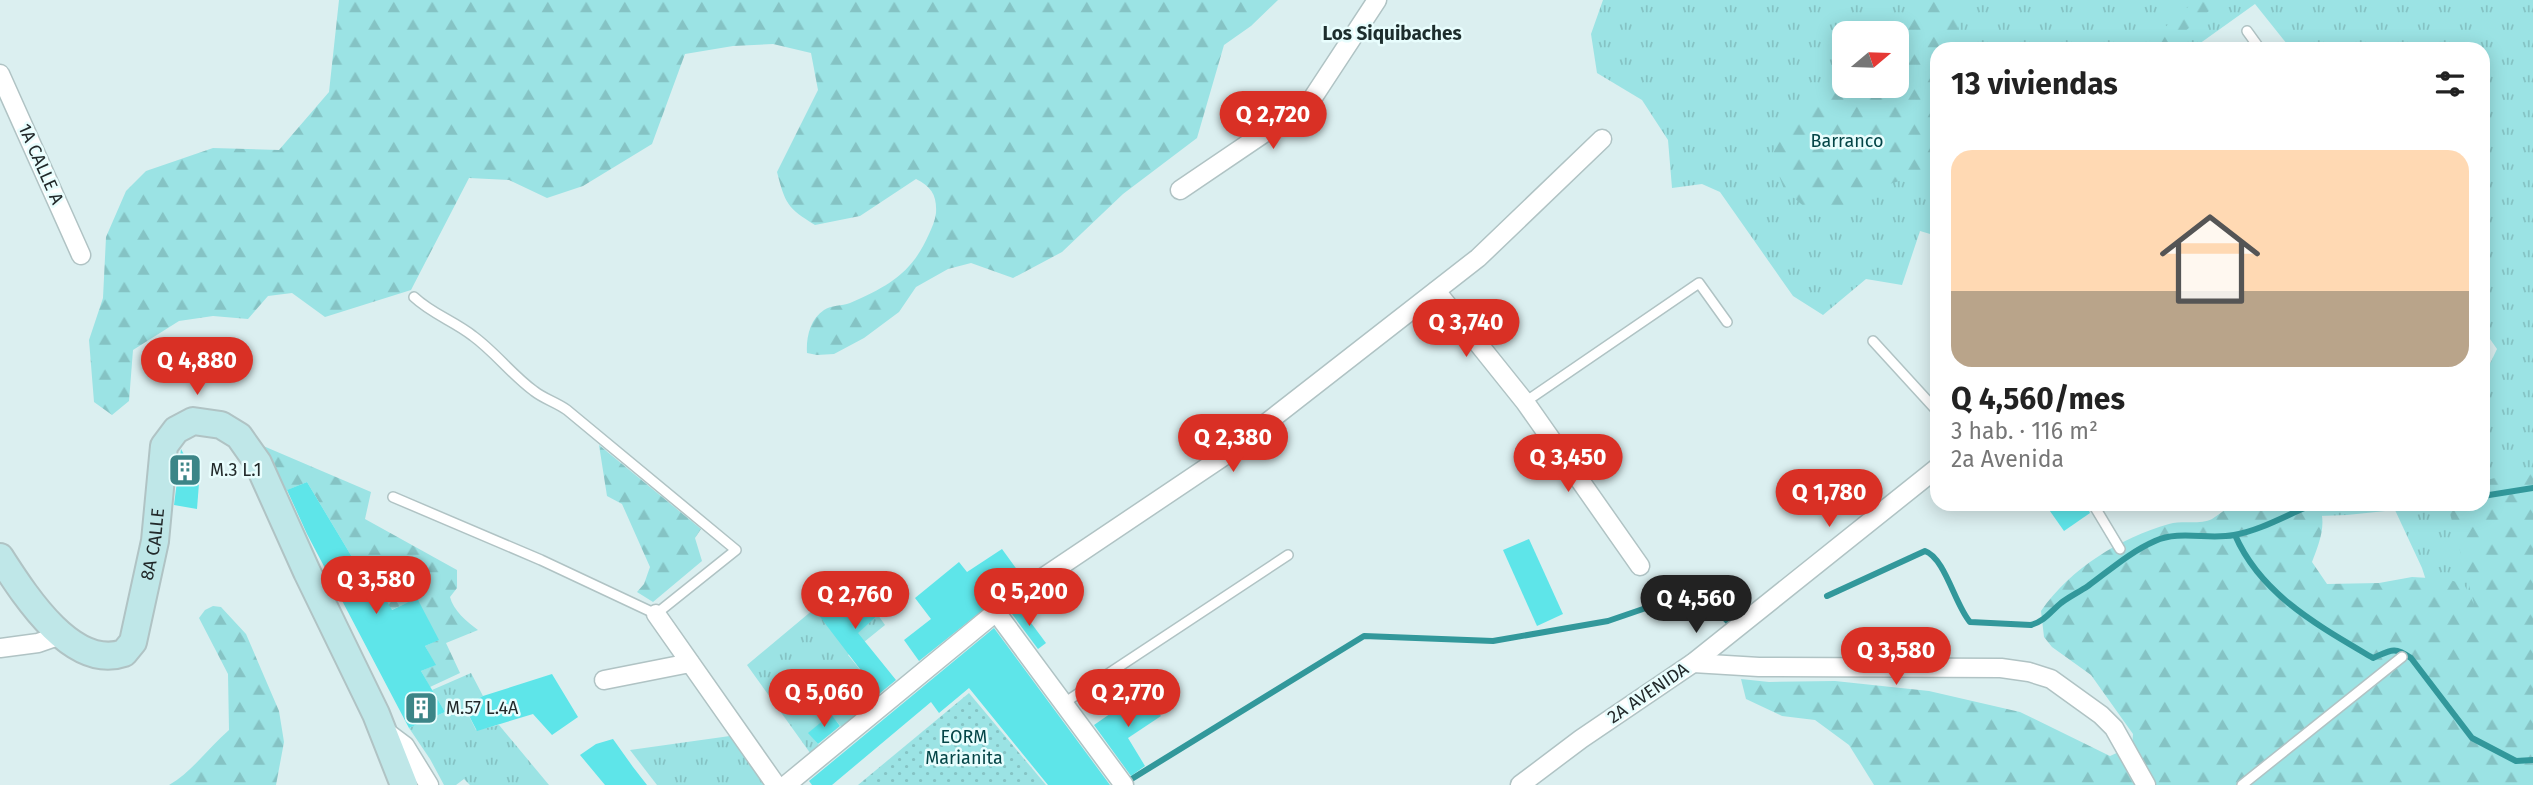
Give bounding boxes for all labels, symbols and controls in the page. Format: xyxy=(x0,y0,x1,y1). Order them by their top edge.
north arrow xyxy=(1832,21,1909,98)
map controls xyxy=(1832,21,1909,98)
district label: Los Siquibaches xyxy=(1322,22,1462,45)
icon: filters xyxy=(2431,65,2469,103)
text: 13 viviendas xyxy=(1951,66,2118,102)
pin: Q 2,720 xyxy=(1208,92,1338,151)
text: Q 2,720 xyxy=(1236,100,1310,128)
street label: 1A CALLE A xyxy=(13,120,69,208)
park label: Barranco xyxy=(1810,130,1884,152)
icon: home xyxy=(2147,196,2273,322)
pin: Q 3,740 xyxy=(1401,300,1531,359)
text: Q 3,740 xyxy=(1428,308,1504,336)
pin: Q 4,880 xyxy=(132,338,262,397)
text: Q 4,880 xyxy=(157,346,237,374)
text: Q 4,560/mes xyxy=(1951,381,2125,417)
pin: Q 2,380 xyxy=(1168,414,1298,474)
text: 3 hab. · 116 m² xyxy=(1951,417,2098,445)
text: Q 2,380 xyxy=(1194,423,1272,451)
pin: Q 3,450 xyxy=(1503,434,1633,494)
text: Q 3,450 xyxy=(1530,443,1606,471)
text: 2a Avenida xyxy=(1951,445,2064,473)
building icon: M.3 L.1 xyxy=(166,451,204,489)
place label: M.3 L.1 xyxy=(210,459,262,481)
pin: Q 1,780 xyxy=(1764,470,1894,529)
text: Q 1,780 xyxy=(1792,478,1866,506)
street label: 8A CALLE xyxy=(136,507,169,582)
pin: Q 3,580 xyxy=(311,556,441,616)
text: Q 3,580 xyxy=(337,565,415,593)
pin: Q 5,200 xyxy=(964,568,1094,628)
pin: Q 2,760 xyxy=(790,572,920,631)
pin: Q 4,560 xyxy=(1631,576,1761,635)
text: Q 5,200 xyxy=(990,577,1068,605)
text: Q 2,760 xyxy=(817,580,893,608)
text: Q 4,560 xyxy=(1657,584,1735,612)
pin: Q 3,580 xyxy=(1831,628,1961,687)
text: Q 3,580 xyxy=(1857,636,1935,664)
street label: 2A AVENIDA xyxy=(1603,657,1693,728)
pin: Q 5,060 xyxy=(759,670,889,729)
pin: Q 2,770 xyxy=(1063,670,1193,729)
text: Q 5,060 xyxy=(785,678,863,706)
text: Q 2,770 xyxy=(1091,678,1165,706)
building icon: M.57 L.4A xyxy=(402,689,440,727)
place label: M.57 L.4A xyxy=(446,697,519,719)
park label: EORM Marianita xyxy=(925,726,1003,769)

